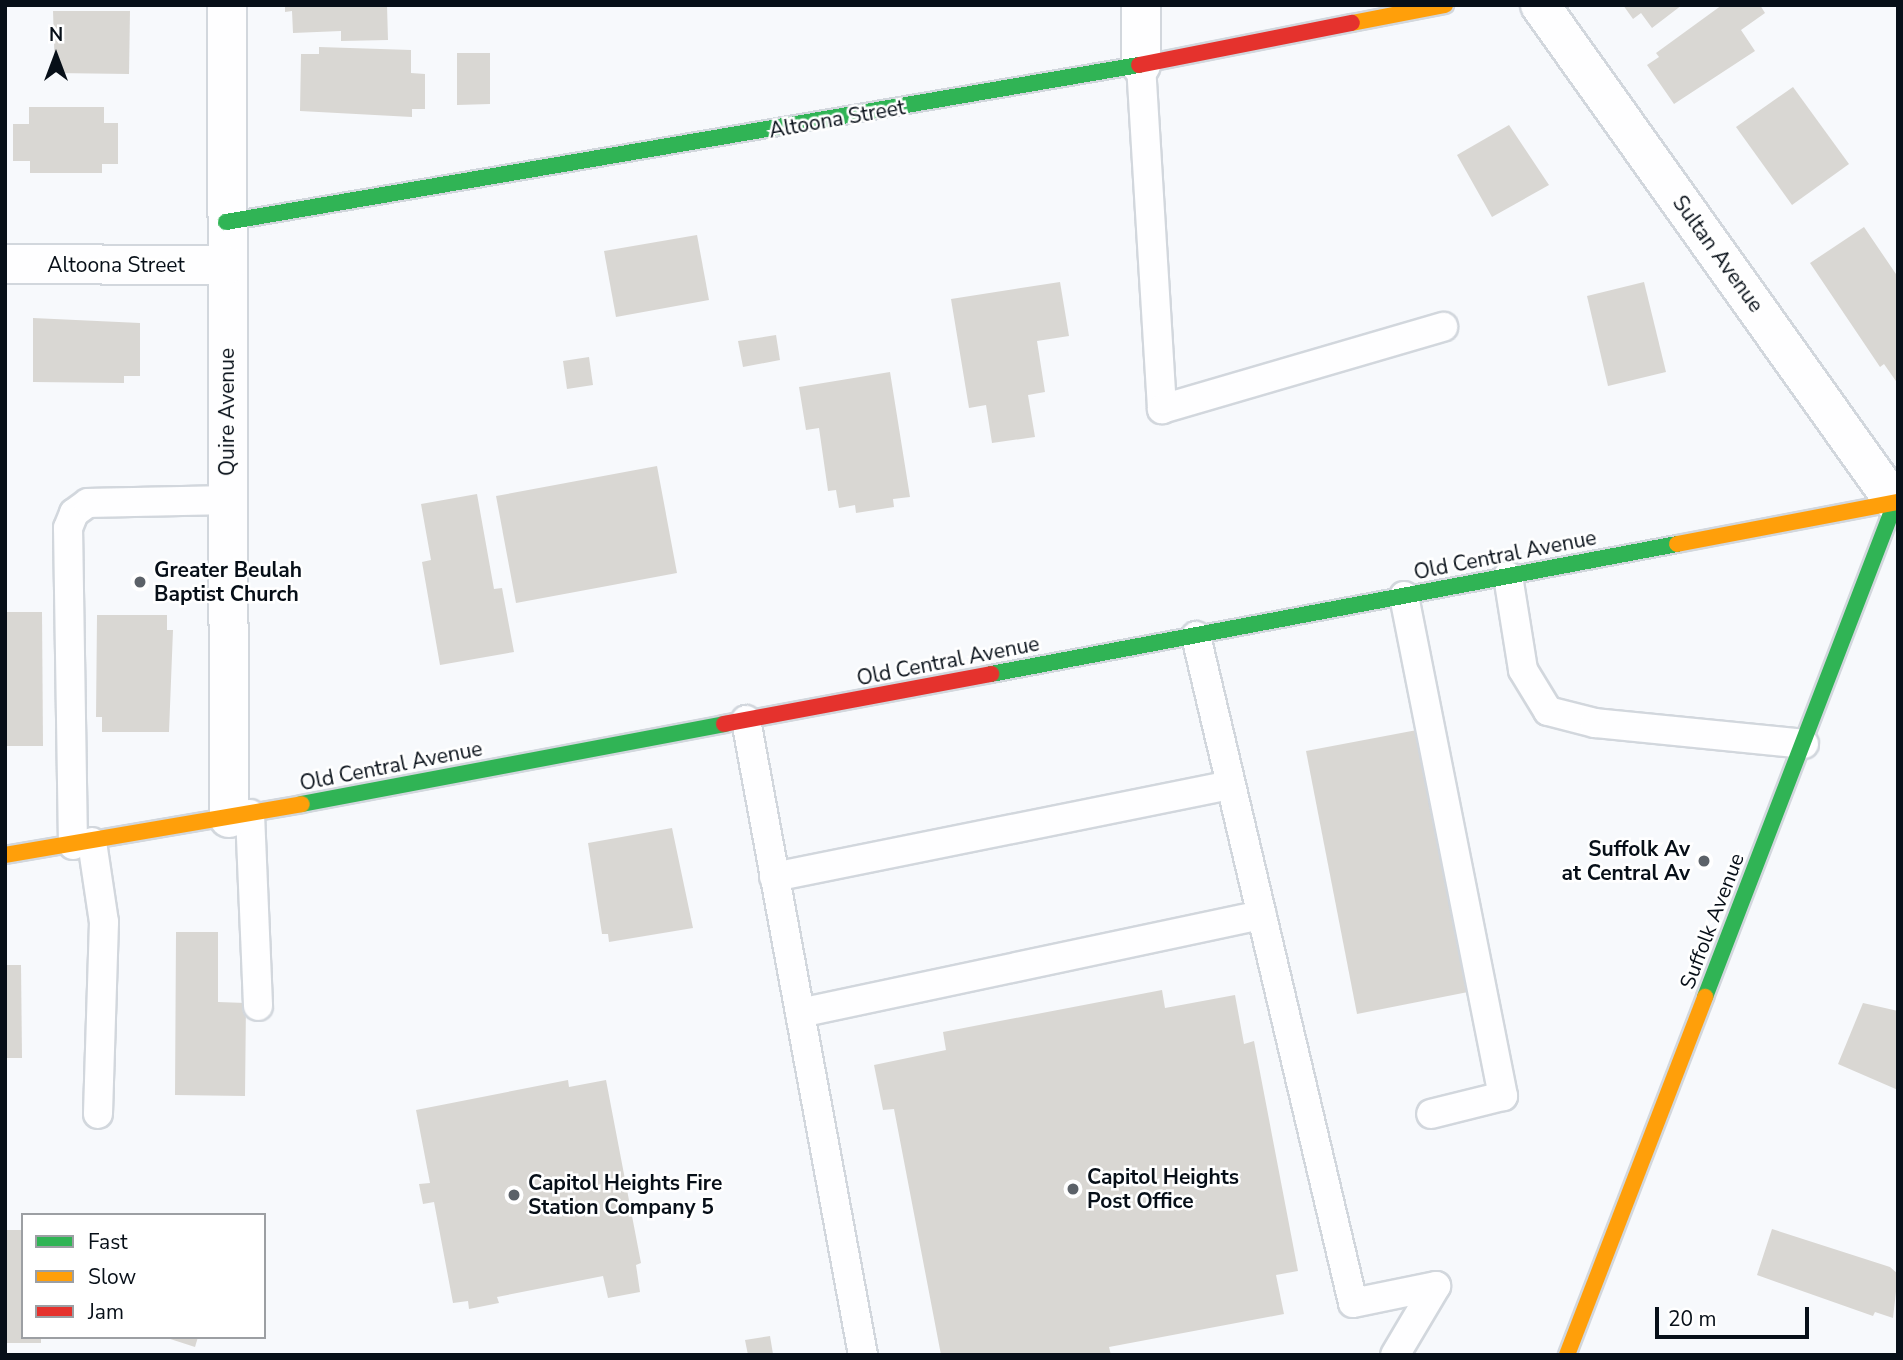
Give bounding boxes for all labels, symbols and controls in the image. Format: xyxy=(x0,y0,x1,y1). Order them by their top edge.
north arrow xyxy=(21,21,91,91)
text: N xyxy=(49,22,63,48)
street label: Altoona Street xyxy=(767,95,907,143)
street label: Sultan Avenue xyxy=(1667,191,1769,317)
street label: Altoona Street xyxy=(47,252,185,278)
street label: Quire Avenue xyxy=(214,348,240,476)
street label: Old Central Avenue xyxy=(1412,525,1598,585)
place label: Greater Beulah Baptist Church xyxy=(154,557,302,607)
marker: Greater Beulah Baptist Church xyxy=(132,574,148,590)
street label: Old Central Avenue xyxy=(855,631,1041,691)
street label: Old Central Avenue xyxy=(298,736,484,796)
place label: Suffolk Av at Central Av xyxy=(1561,836,1690,886)
street label: Suffolk Avenue xyxy=(1675,850,1749,992)
marker: Suffolk Av at Central Av xyxy=(1696,853,1712,869)
place label: Capitol Heights Post Office xyxy=(1087,1164,1239,1214)
place label: Capitol Heights Fire Station Company 5 xyxy=(528,1170,722,1220)
marker: Capitol Heights Post Office xyxy=(1065,1181,1081,1197)
marker: Capitol Heights Fire Station Company 5 xyxy=(506,1187,522,1203)
legend xyxy=(21,1213,266,1339)
text: Fast xyxy=(88,1228,128,1256)
text: Slow xyxy=(88,1263,136,1291)
scale bar xyxy=(1658,1294,1812,1338)
text: Jam xyxy=(88,1298,124,1326)
text: 20 m xyxy=(1668,1305,1717,1333)

